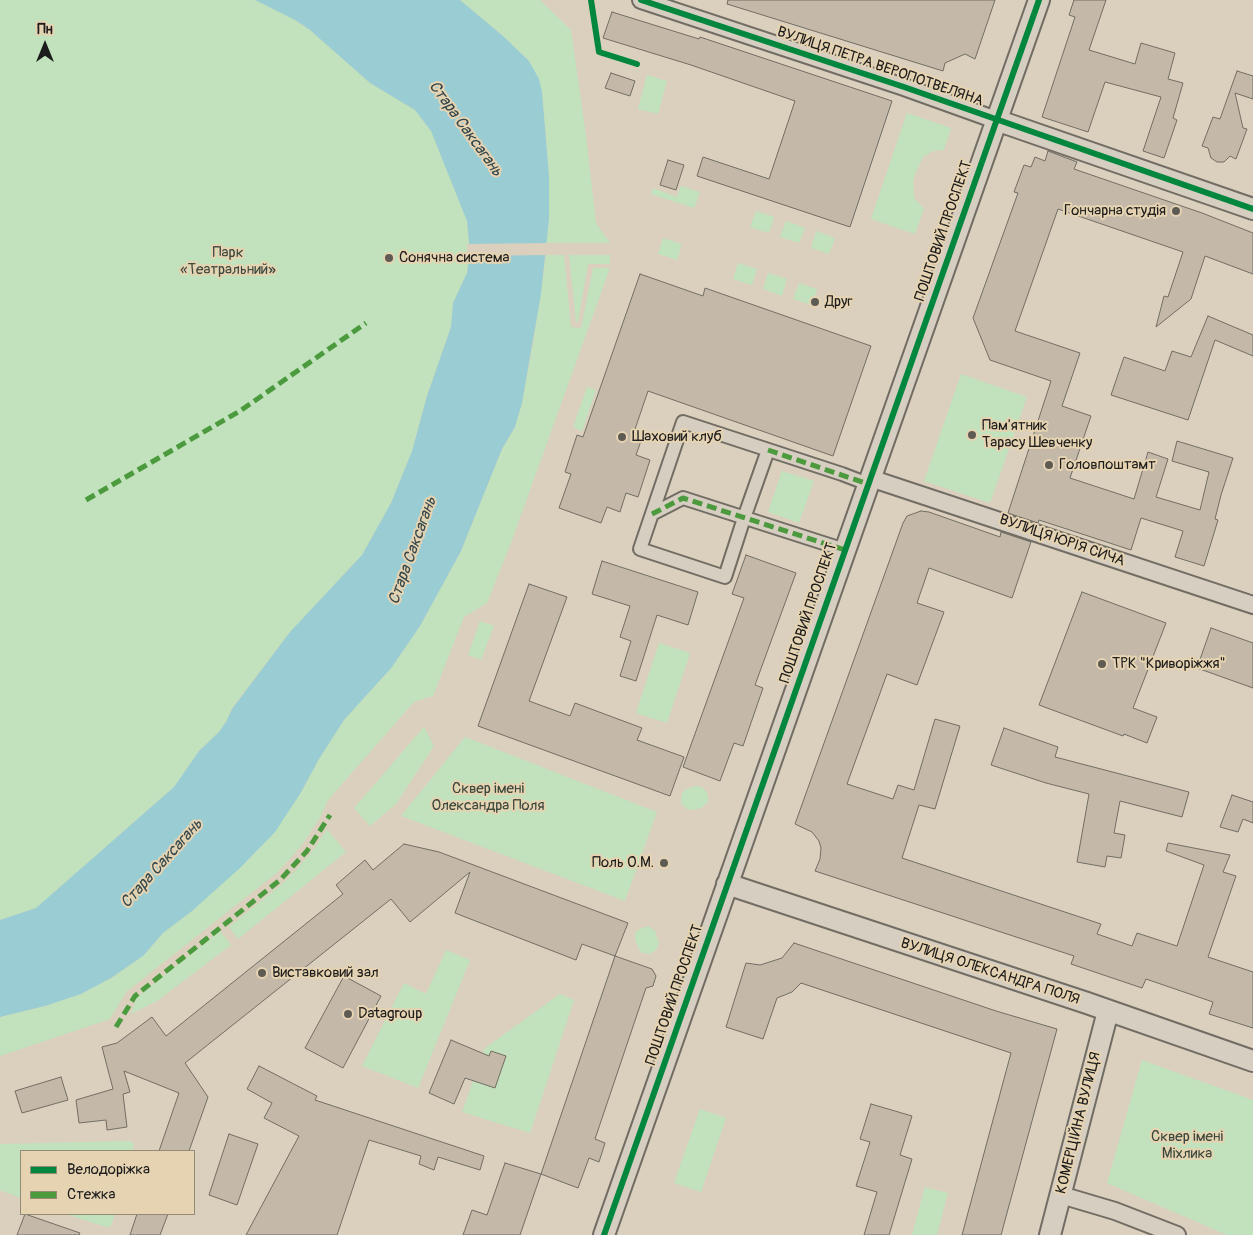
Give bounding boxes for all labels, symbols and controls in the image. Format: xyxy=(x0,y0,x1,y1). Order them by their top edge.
north arrow xyxy=(20,20,70,70)
text: Пн xyxy=(37,21,53,38)
street label: ВУЛИЦЯ ПЕТРА ВЕРОПОТВЕЛЯНА xyxy=(774,23,986,111)
water label: Стара Саксагань xyxy=(424,78,506,180)
street label: ПОШТОВИЙ ПРОСПЕКТ xyxy=(912,158,976,304)
place label: Гончарна студія xyxy=(1064,202,1166,220)
marker: Гончарна студія xyxy=(1170,205,1182,217)
park label: Парк «Театральний» xyxy=(180,244,276,279)
place label: Сонячна система xyxy=(399,249,510,267)
marker: Сонячна система xyxy=(383,252,395,264)
place label: Друг xyxy=(825,293,853,311)
marker: Друг xyxy=(809,296,821,308)
place label: Пам'ятник Тарасу Шевченку xyxy=(982,417,1092,452)
place label: Шаховий клуб xyxy=(632,428,722,446)
marker: Пам'ятник Тарасу Шевченку xyxy=(966,429,978,441)
marker: Шаховий клуб xyxy=(616,431,628,443)
place label: Головпоштамт xyxy=(1059,456,1156,474)
marker: Головпоштамт xyxy=(1043,459,1055,471)
water label: Стара Саксагань xyxy=(385,495,441,607)
street label: ВУЛИЦЯ ЮРІЯ СИЧА xyxy=(997,511,1127,571)
street label: ПОШТОВИЙ ПРОСПЕКТ xyxy=(777,540,841,686)
place label: ТРК "Криворіжжя" xyxy=(1112,655,1226,673)
marker: ТРК "Криворіжжя" xyxy=(1096,658,1108,670)
park label: Сквер імені Олександра Поля xyxy=(432,780,544,815)
water label: Стара Саксагань xyxy=(117,816,207,912)
place label: Поль О.М. xyxy=(592,854,654,872)
marker: Поль О.М. xyxy=(658,857,670,869)
street label: ПОШТОВИЙ ПРОСПЕКТ xyxy=(643,922,707,1068)
street label: ВУЛИЦЯ ОЛЕКСАНДРА ПОЛЯ xyxy=(898,935,1082,1009)
place label: Виставковий зал xyxy=(272,964,379,982)
marker: Виставковий зал xyxy=(256,967,268,979)
place label: Datagroup xyxy=(358,1005,422,1023)
marker: Datagroup xyxy=(342,1008,354,1020)
street label: КОМЕРЦІЙНА ВУЛИЦЯ xyxy=(1053,1050,1105,1196)
park label: Сквер імені Міхлика xyxy=(1151,1128,1223,1163)
legend xyxy=(20,1150,195,1215)
text: Велодоріжка xyxy=(67,1160,150,1179)
text: Стежка xyxy=(67,1185,115,1204)

